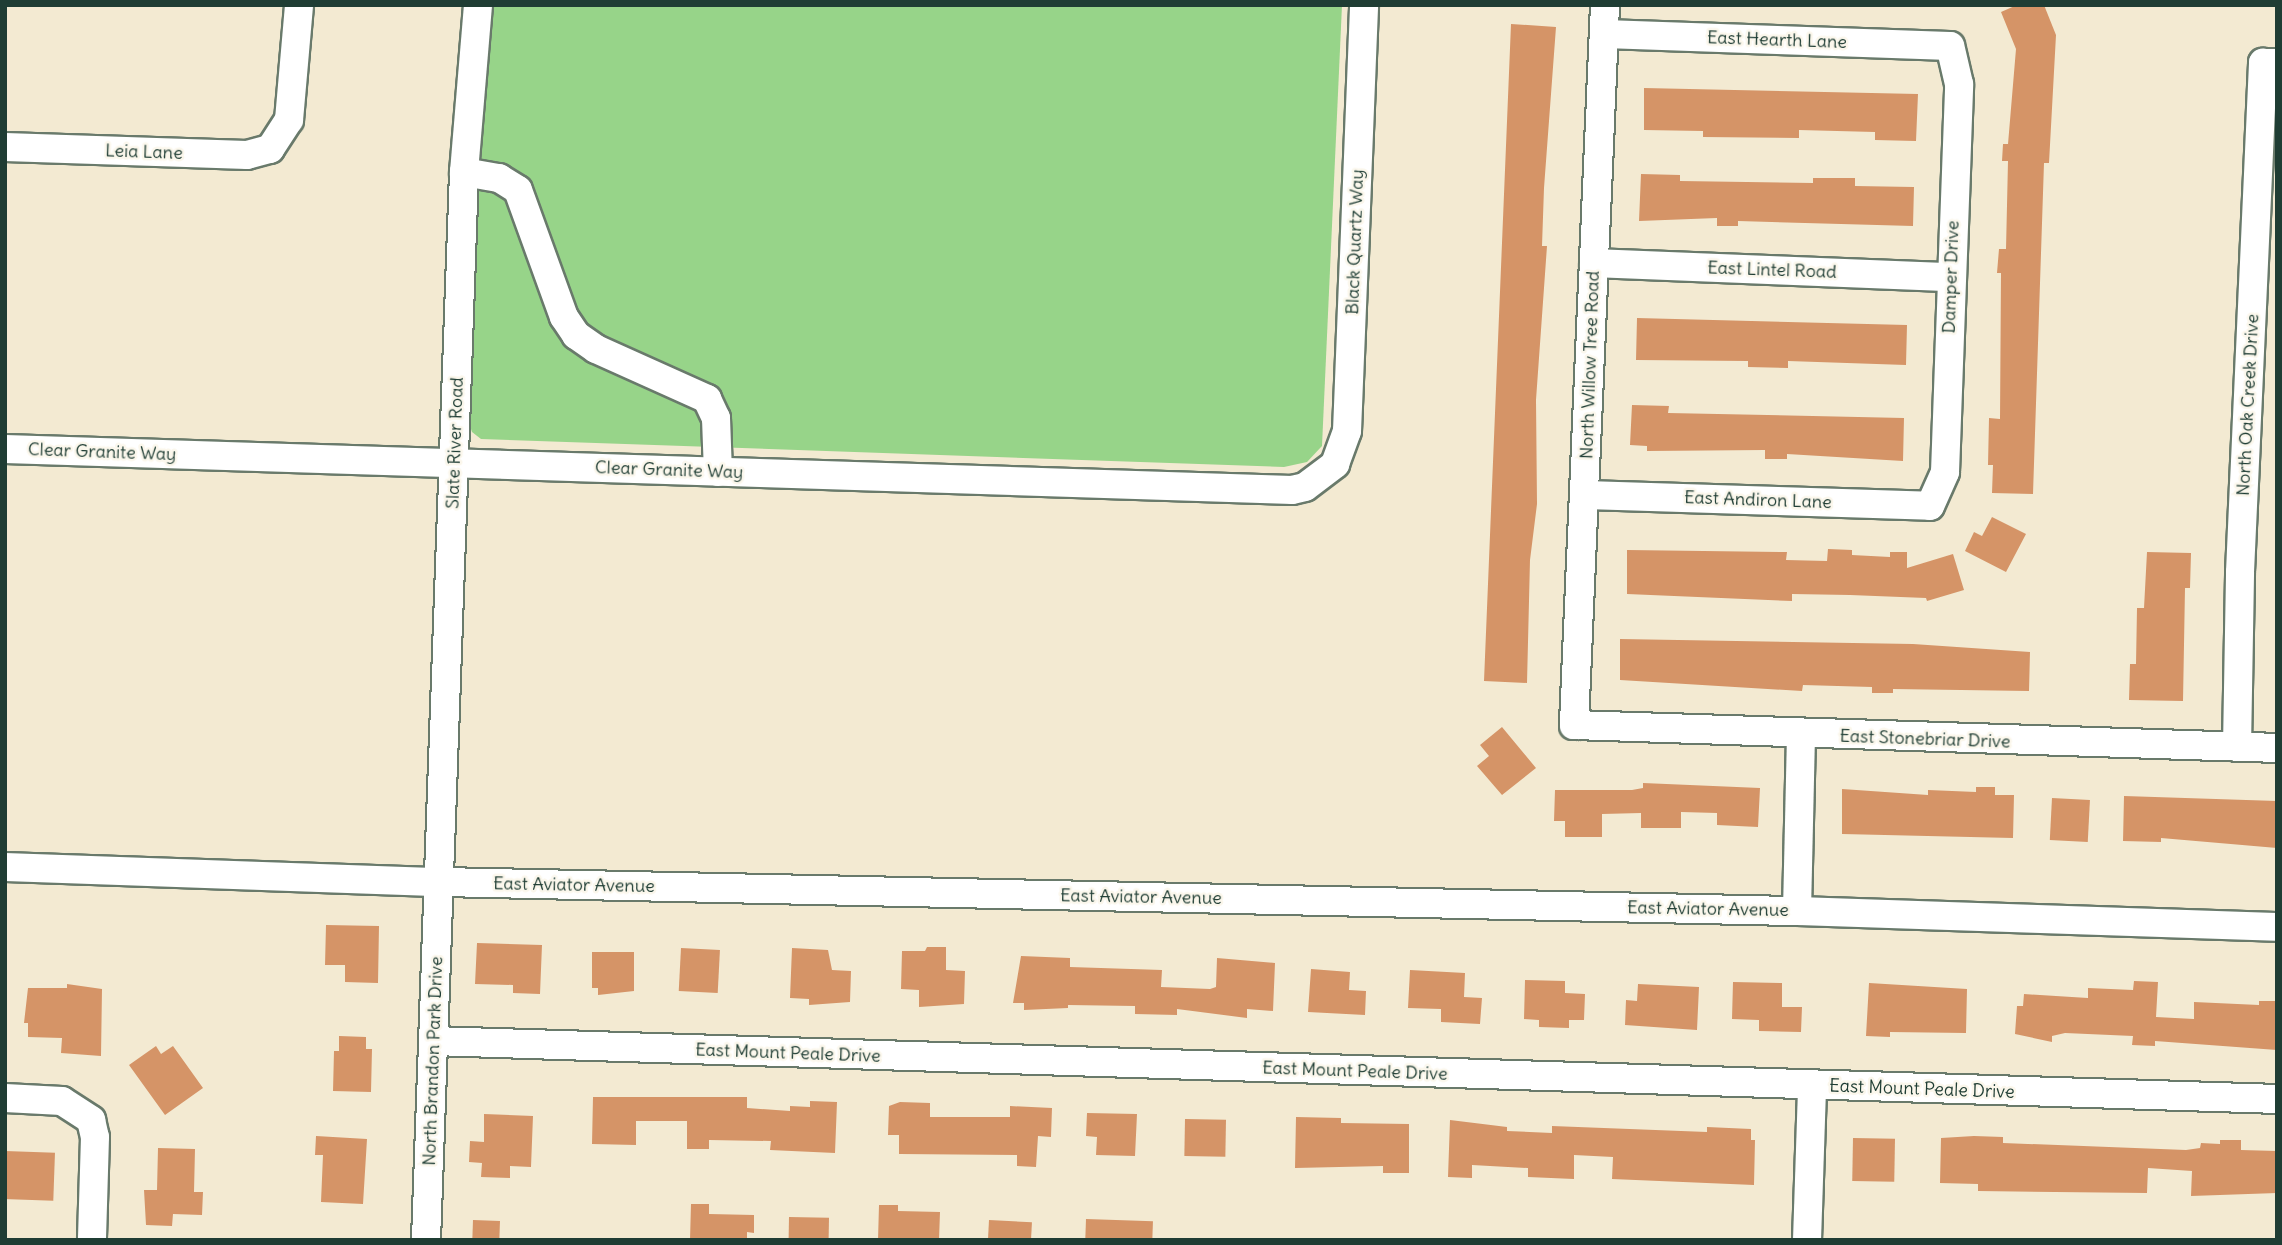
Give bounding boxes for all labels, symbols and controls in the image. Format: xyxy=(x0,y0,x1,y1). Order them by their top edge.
street label: East Hearth Lane xyxy=(1707,27,1847,53)
street label: Leia Lane xyxy=(105,140,183,164)
street label: Black Quartz Way xyxy=(1342,169,1368,315)
street label: Damper Drive xyxy=(1938,220,1964,334)
street label: East Lintel Road xyxy=(1707,257,1837,283)
street label: North Willow Tree Road xyxy=(1576,270,1604,460)
street label: North Oak Creek Drive xyxy=(2232,313,2264,497)
street label: Slate River Road xyxy=(442,377,468,509)
street label: Clear Granite Way xyxy=(27,439,177,465)
street label: Clear Granite Way xyxy=(594,457,744,483)
street label: East Andiron Lane xyxy=(1684,487,1832,513)
street label: East Stonebriar Drive xyxy=(1839,725,2011,753)
street label: East Aviator Avenue xyxy=(493,873,655,897)
street label: East Aviator Avenue xyxy=(1060,885,1222,909)
street label: East Aviator Avenue xyxy=(1627,897,1789,921)
street label: North Brandon Park Drive xyxy=(419,956,447,1166)
street label: East Mount Peale Drive xyxy=(695,1039,881,1067)
street label: East Mount Peale Drive xyxy=(1262,1057,1448,1085)
street label: East Mount Peale Drive xyxy=(1829,1075,2015,1103)

